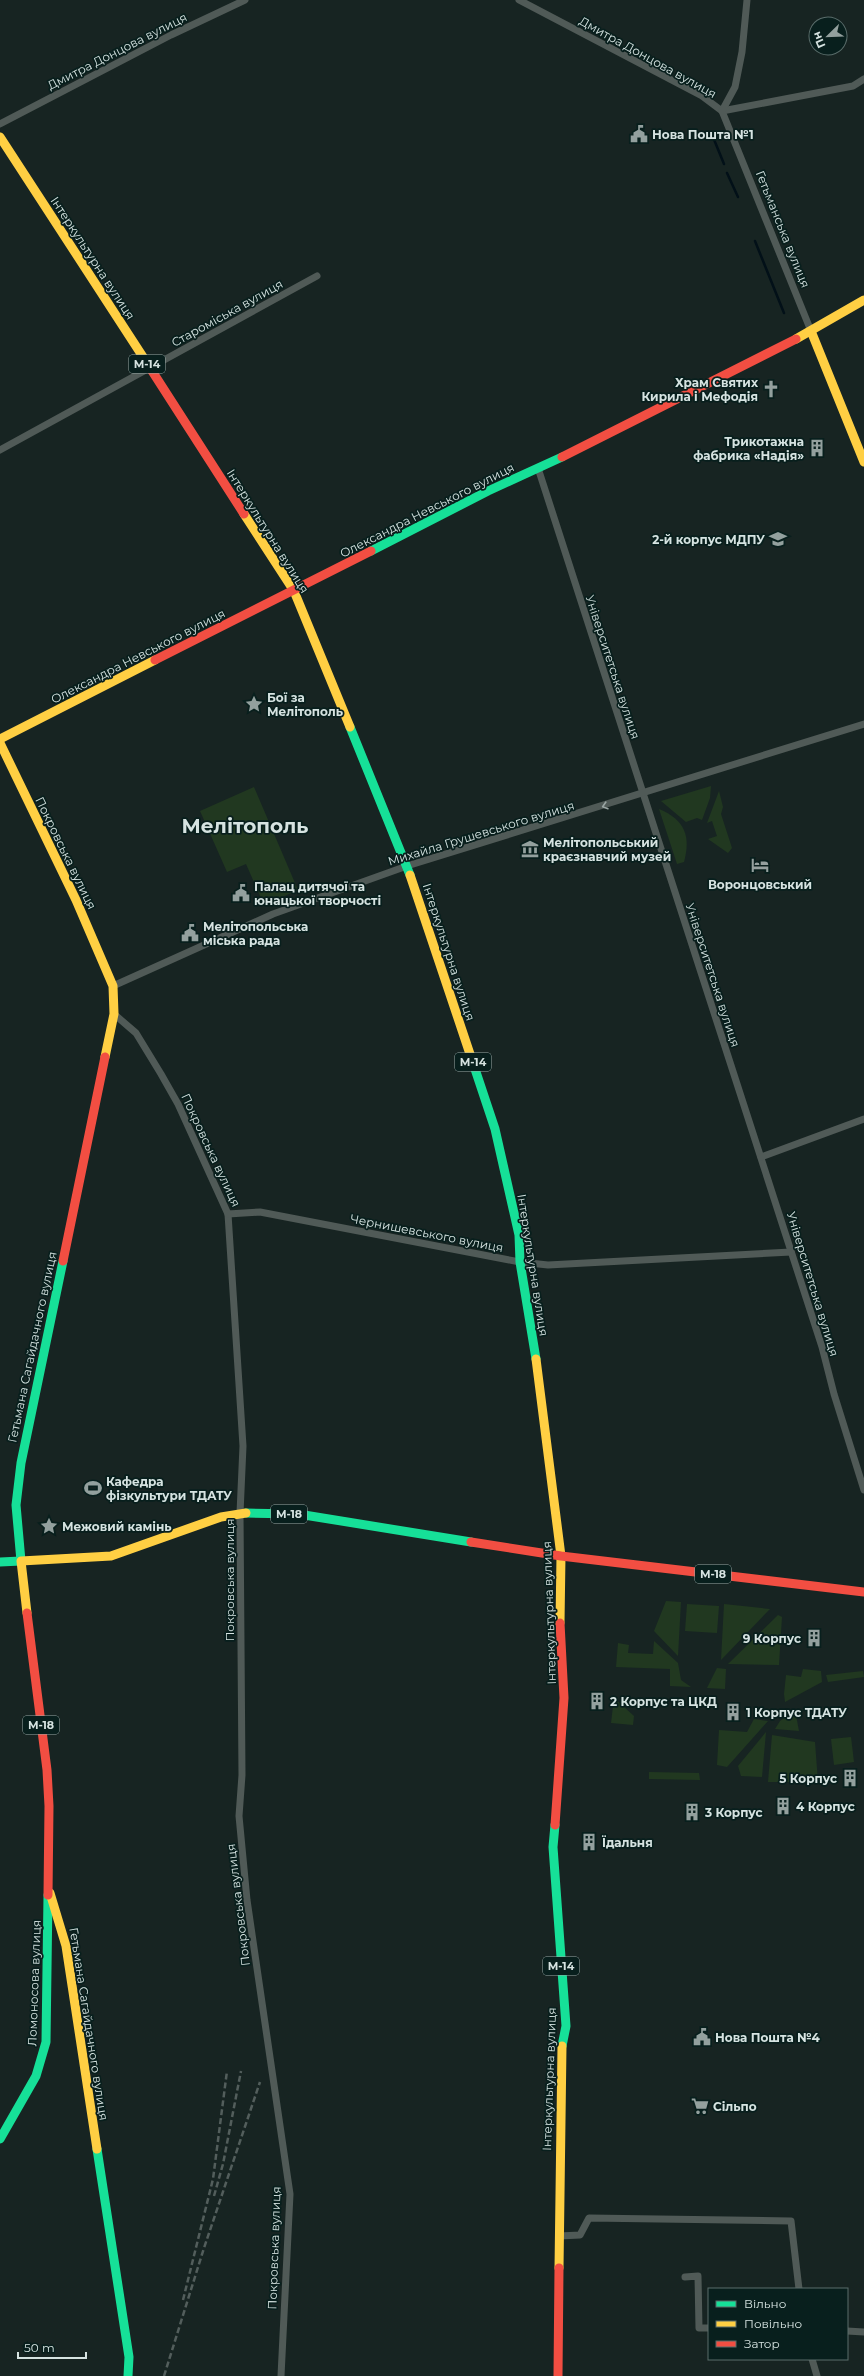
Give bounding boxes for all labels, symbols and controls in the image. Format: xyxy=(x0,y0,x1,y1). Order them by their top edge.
street label: Дмитра Донцова вулиця xyxy=(45,9,189,93)
street label: Дмитра Донцова вулиця xyxy=(577,13,719,101)
north arrow xyxy=(808,16,848,56)
text: Пн xyxy=(809,30,828,50)
public building icon: Нова Пошта №1 xyxy=(629,124,649,144)
place label: Нова Пошта №1 xyxy=(652,127,754,142)
street label: Гетьманська вулиця xyxy=(753,168,813,290)
street label: Інтеркультурна вулиця xyxy=(48,194,138,322)
street label: Староміська вулиця xyxy=(169,276,285,350)
road number: М-14 xyxy=(129,355,165,373)
place label: Храм Святих Кирила і Мефодія xyxy=(641,375,759,404)
church icon: Храм Святих Кирила і Мефодія xyxy=(761,379,781,399)
place label: Трикотажна фабрика «Надія» xyxy=(693,434,804,463)
building icon: Трикотажна фабрика «Надія» xyxy=(807,438,827,458)
street label: Олександра Невського вулиця xyxy=(337,459,517,561)
street label: Інтеркультурна вулиця xyxy=(224,466,312,596)
school or university icon: 2-й корпус МДПУ xyxy=(768,529,788,549)
place label: 2-й корпус МДПУ xyxy=(652,532,765,547)
street label: Університетська вулиця xyxy=(583,593,643,741)
street label: Олександра Невського вулиця xyxy=(48,605,228,707)
place label: Бої за Мелітополь xyxy=(267,690,343,719)
place icon: Бої за Мелітополь xyxy=(244,694,264,714)
street label: Покровська вулиця xyxy=(32,794,100,912)
street label: Михайла Грушевського вулиця xyxy=(386,797,576,869)
one-way arrow xyxy=(602,801,609,810)
district label: Мелітополь xyxy=(182,814,308,838)
place label: Мелітопольський краєзнавчий музей xyxy=(543,835,671,864)
museum icon: Мелітопольський краєзнавчий музей xyxy=(520,839,540,859)
hotel icon: Воронцовський xyxy=(750,855,770,875)
place label: Воронцовський xyxy=(708,877,812,892)
place label: Палац дитячої та юнацької творчості xyxy=(254,879,381,908)
street label: Інтеркультурна вулиця xyxy=(420,881,478,1023)
public building icon: Палац дитячої та юнацької творчості xyxy=(231,883,251,903)
street label: Університетська вулиця xyxy=(683,901,743,1049)
place label: Мелітопольська міська рада xyxy=(203,919,308,948)
public building icon: Мелітопольська міська рада xyxy=(180,923,200,943)
road number: М-14 xyxy=(455,1053,491,1071)
street label: Покровська вулиця xyxy=(178,1091,244,1209)
street label: Інтеркультурна вулиця xyxy=(514,1193,552,1337)
street label: Університетська вулиця xyxy=(784,1210,842,1358)
street label: Чернишевського вулиця xyxy=(349,1211,505,1255)
street label: Гетьмана Сагайдачного вулиця xyxy=(4,1250,60,1444)
place label: Кафедра фізкультури ТДАТУ xyxy=(106,1474,232,1503)
sports icon: Кафедра фізкультури ТДАТУ xyxy=(83,1478,103,1498)
road number: М-18 xyxy=(271,1505,307,1523)
place icon: Межовий камінь xyxy=(39,1516,59,1536)
street label: Покровська вулиця xyxy=(222,1518,237,1642)
place label: Межовий камінь xyxy=(62,1519,171,1534)
street label: Інтеркультурна вулиця xyxy=(539,1541,559,1685)
road number: М-18 xyxy=(695,1565,731,1583)
building icon: 9 Корпус xyxy=(804,1628,824,1648)
place label: 9 Корпус xyxy=(743,1631,801,1646)
building icon: 2 Корпус та ЦКД xyxy=(587,1691,607,1711)
place label: 2 Корпус та ЦКД xyxy=(610,1694,717,1709)
building icon: 1 Корпус ТДАТУ xyxy=(723,1702,743,1722)
place label: 1 Корпус ТДАТУ xyxy=(746,1705,847,1720)
road number: М-18 xyxy=(23,1716,59,1734)
building icon: 5 Корпус xyxy=(840,1768,860,1788)
place label: 5 Корпус xyxy=(779,1771,837,1786)
building icon: 4 Корпус xyxy=(773,1796,793,1816)
place label: 4 Корпус xyxy=(796,1799,855,1814)
building icon: 3 Корпус xyxy=(682,1802,702,1822)
place label: 3 Корпус xyxy=(704,1805,763,1820)
building icon: Їдальня xyxy=(579,1832,599,1852)
place label: Їдальня xyxy=(601,1835,653,1850)
street label: Покровська вулиця xyxy=(223,1843,253,1967)
street label: Ломоносова вулиця xyxy=(24,1919,44,2047)
street label: Гетьмана Сагайдачного вулиця xyxy=(66,1926,112,2122)
road number: М-14 xyxy=(543,1957,579,1975)
street label: Інтеркультурна вулиця xyxy=(539,2007,559,2151)
public building icon: Нова Пошта №4 xyxy=(692,2027,712,2047)
place label: Нова Пошта №4 xyxy=(715,2030,821,2045)
supermarket icon: Сільпо xyxy=(690,2096,710,2116)
place label: Сільпо xyxy=(713,2099,757,2114)
street label: Покровська вулиця xyxy=(264,2186,284,2310)
legend xyxy=(708,2288,848,2360)
text: Вільно xyxy=(744,2296,787,2311)
text: Повільно xyxy=(744,2316,803,2331)
scale bar xyxy=(18,2334,86,2360)
text: Затор xyxy=(744,2336,780,2351)
text: 50 m xyxy=(24,2340,55,2355)

